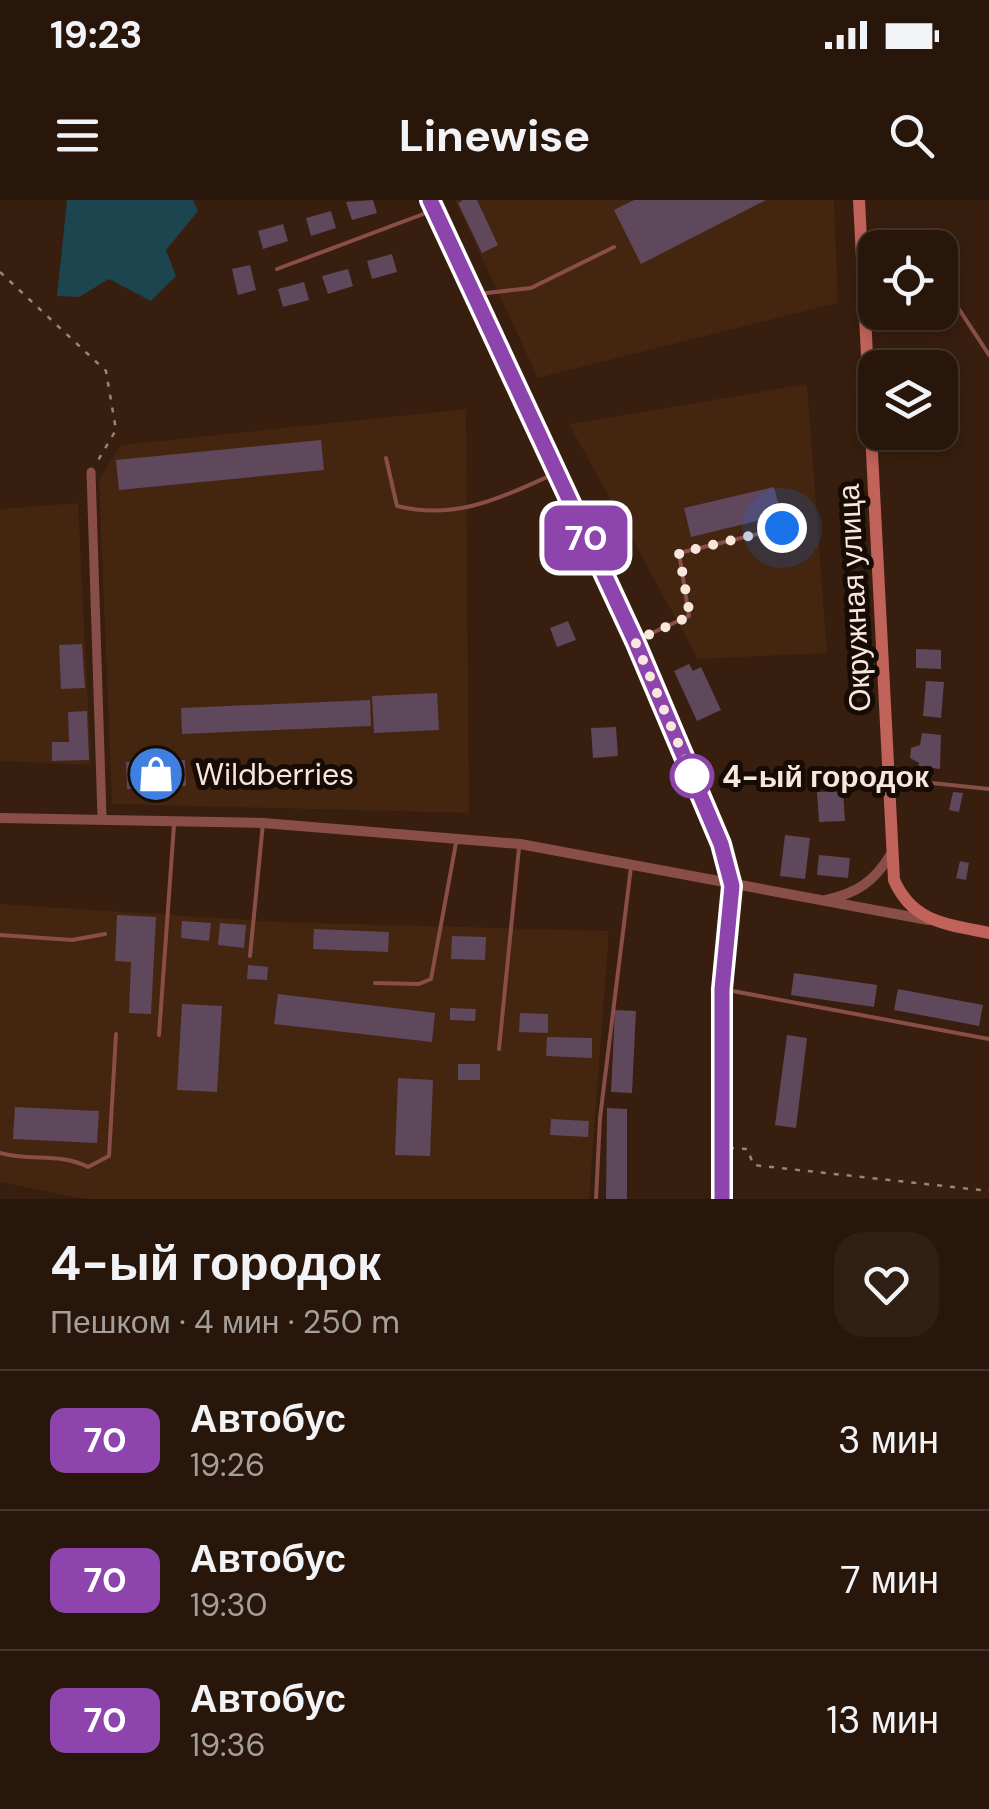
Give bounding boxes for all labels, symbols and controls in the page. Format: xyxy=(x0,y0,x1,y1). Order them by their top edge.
text: 19:23 xyxy=(50,10,142,60)
text: Linewise xyxy=(399,106,590,165)
icon: menu xyxy=(50,108,105,163)
icon: search xyxy=(884,108,939,163)
map controls xyxy=(858,230,958,450)
button: locate xyxy=(858,230,958,330)
button: layers xyxy=(858,350,958,450)
street label: Окружная улица xyxy=(829,483,879,713)
your location xyxy=(757,503,807,553)
line badge: 70 xyxy=(541,506,631,570)
text: 70 xyxy=(564,515,608,561)
shop icon: Wildberries xyxy=(126,744,186,804)
place label: Wildberries xyxy=(195,755,354,794)
marker: 4-ый городок xyxy=(671,755,713,797)
place label: 4-ый городок xyxy=(722,757,930,796)
text: 4-ый городок xyxy=(50,1232,381,1295)
button: heart xyxy=(834,1232,939,1337)
text: Пешком · 4 мин · 250 m xyxy=(50,1301,400,1343)
text: Автобус xyxy=(190,1394,346,1444)
text: 3 мин xyxy=(838,1415,939,1465)
text: 70 xyxy=(83,1417,127,1463)
text: 19:26 xyxy=(190,1444,265,1486)
text: Автобус xyxy=(190,1534,346,1584)
text: 7 мин xyxy=(840,1555,939,1605)
text: 70 xyxy=(83,1557,127,1603)
text: 19:30 xyxy=(190,1584,267,1626)
text: Автобус xyxy=(190,1674,346,1724)
text: 13 мин xyxy=(826,1695,939,1745)
text: 70 xyxy=(83,1697,127,1743)
text: 19:36 xyxy=(190,1724,266,1766)

